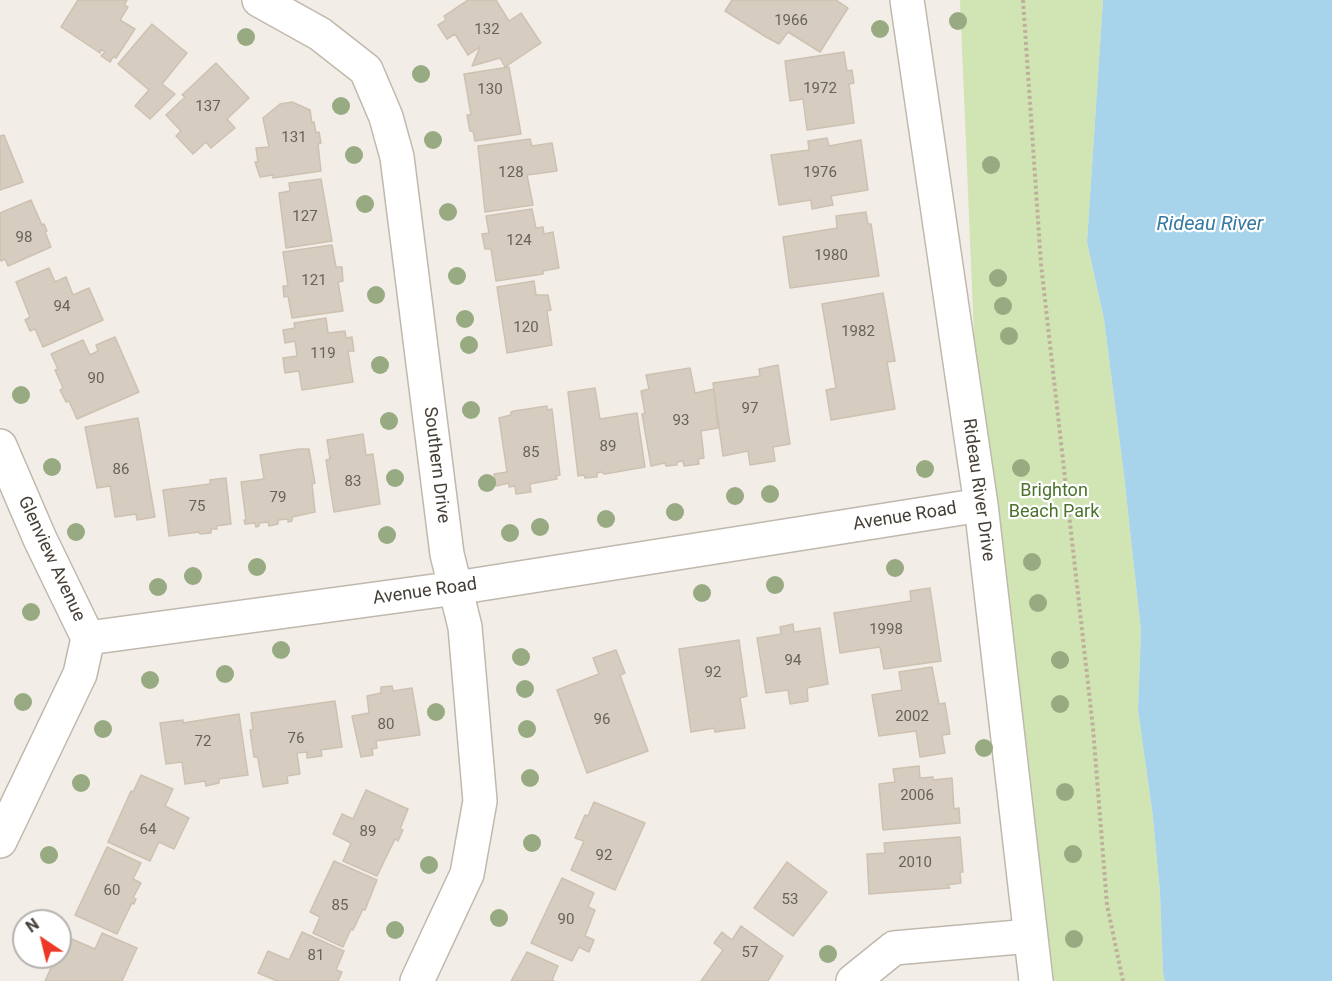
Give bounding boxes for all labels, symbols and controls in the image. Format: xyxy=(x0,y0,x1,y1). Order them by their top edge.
house number: 1966 xyxy=(774,12,808,30)
house number: 132 xyxy=(474,21,500,39)
house number: 1972 xyxy=(803,80,837,98)
house number: 130 xyxy=(477,81,503,99)
house number: 137 xyxy=(195,98,221,116)
house number: 131 xyxy=(281,129,307,147)
house number: 128 xyxy=(498,164,524,182)
house number: 1976 xyxy=(803,164,837,182)
house number: 127 xyxy=(292,208,318,226)
water label: Rideau River xyxy=(1157,213,1263,237)
house number: 98 xyxy=(16,229,32,247)
house number: 124 xyxy=(506,232,532,250)
house number: 1980 xyxy=(814,247,848,265)
house number: 121 xyxy=(301,272,327,290)
house number: 94 xyxy=(54,298,70,316)
house number: 120 xyxy=(513,319,539,337)
house number: 1982 xyxy=(841,323,875,341)
house number: 119 xyxy=(310,345,336,363)
house number: 90 xyxy=(88,370,104,388)
house number: 97 xyxy=(742,400,758,418)
street label: Southern Drive xyxy=(418,406,454,524)
house number: 93 xyxy=(673,412,689,430)
street label: Rideau River Drive xyxy=(957,417,999,563)
house number: 89 xyxy=(600,438,616,456)
house number: 85 xyxy=(523,444,539,462)
house number: 86 xyxy=(113,461,129,479)
house number: 83 xyxy=(345,473,361,491)
park label: Brighton Beach Park xyxy=(1009,480,1099,522)
house number: 79 xyxy=(270,489,286,507)
street label: Glenview Avenue xyxy=(13,493,89,625)
house number: 75 xyxy=(189,498,205,516)
street label: Avenue Road xyxy=(852,498,958,536)
street label: Avenue Road xyxy=(372,574,478,610)
house number: 1998 xyxy=(869,621,903,639)
house number: 94 xyxy=(785,652,801,670)
house number: 92 xyxy=(705,664,721,682)
house number: 2002 xyxy=(895,708,929,726)
house number: 96 xyxy=(594,711,610,729)
house number: 80 xyxy=(378,716,394,734)
house number: 76 xyxy=(288,730,304,748)
house number: 72 xyxy=(195,733,211,751)
house number: 2006 xyxy=(900,787,934,805)
house number: 64 xyxy=(140,821,156,839)
house number: 89 xyxy=(360,823,376,841)
house number: 92 xyxy=(596,847,612,865)
house number: 2010 xyxy=(898,854,932,872)
house number: 60 xyxy=(104,882,120,900)
house number: 53 xyxy=(782,891,798,909)
house number: 85 xyxy=(332,897,348,915)
north arrow xyxy=(12,909,72,969)
house number: 90 xyxy=(558,911,574,929)
text: N xyxy=(22,914,43,937)
house number: 57 xyxy=(742,944,758,962)
house number: 81 xyxy=(308,947,324,965)

